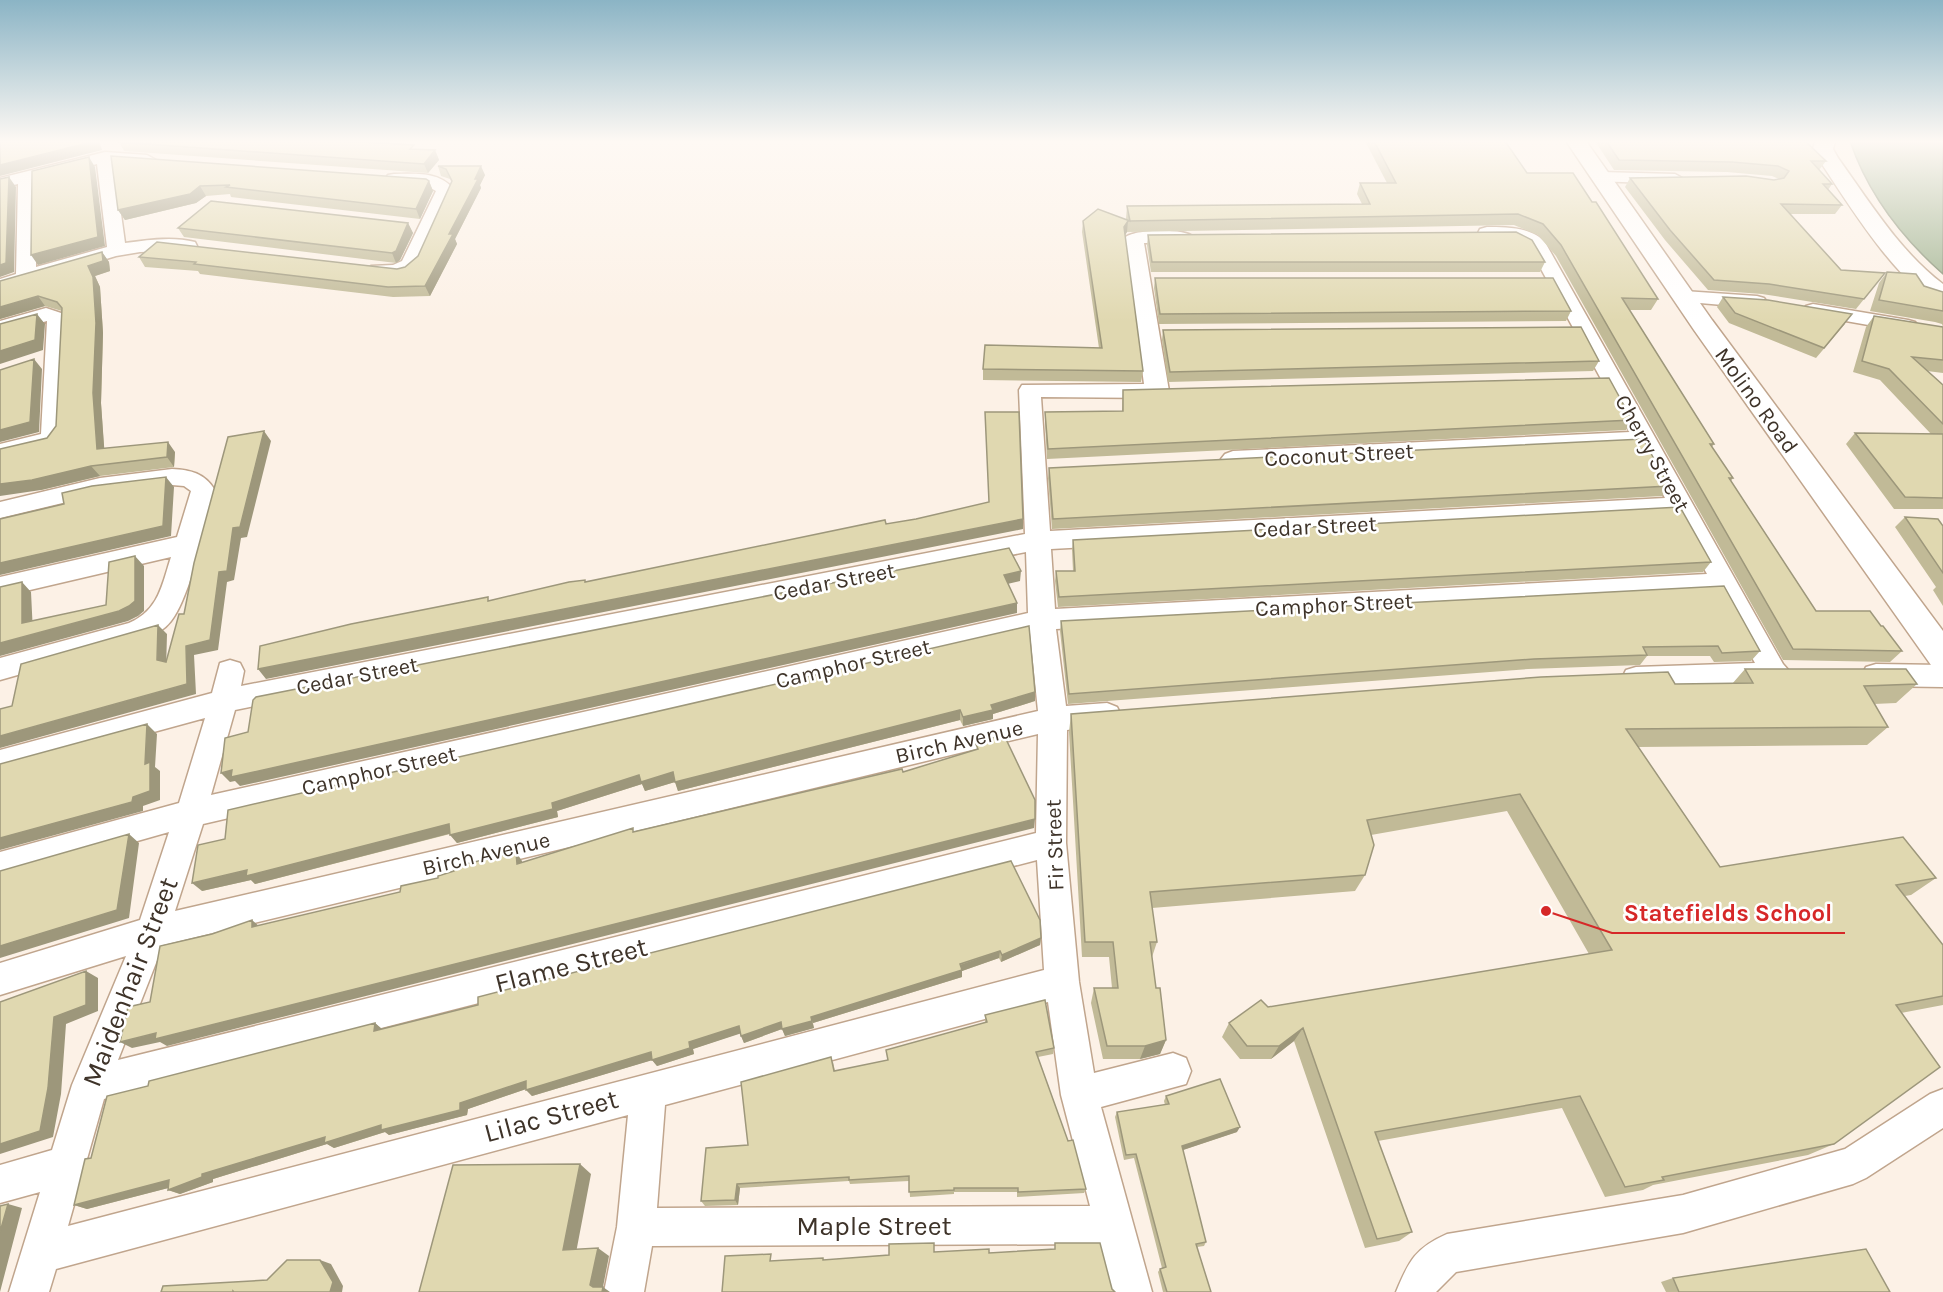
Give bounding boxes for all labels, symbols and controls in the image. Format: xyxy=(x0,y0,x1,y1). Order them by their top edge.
street label: Molino Road xyxy=(1709,343,1803,459)
street label: Cherry Street xyxy=(1609,390,1695,517)
street label: Coconut Street xyxy=(1264,438,1414,472)
street label: Cedar Street xyxy=(1253,511,1377,543)
street label: Cedar Street xyxy=(771,557,897,607)
street label: Camphor Street xyxy=(1255,588,1414,622)
street label: Camphor Street xyxy=(773,634,933,694)
street label: Cedar Street xyxy=(294,651,420,701)
street label: Birch Avenue xyxy=(893,715,1026,769)
street label: Camphor Street xyxy=(299,741,459,801)
street label: Fir Street xyxy=(1040,799,1070,891)
street label: Birch Avenue xyxy=(420,827,553,881)
street label: Maidenhair Street xyxy=(75,873,185,1091)
callout: Statefields School xyxy=(1612,891,1845,933)
text: Statefields School xyxy=(1624,899,1832,927)
street label: Flame Street xyxy=(491,931,651,999)
street label: Lilac Street xyxy=(480,1083,622,1149)
street label: Maple Street xyxy=(796,1210,952,1242)

